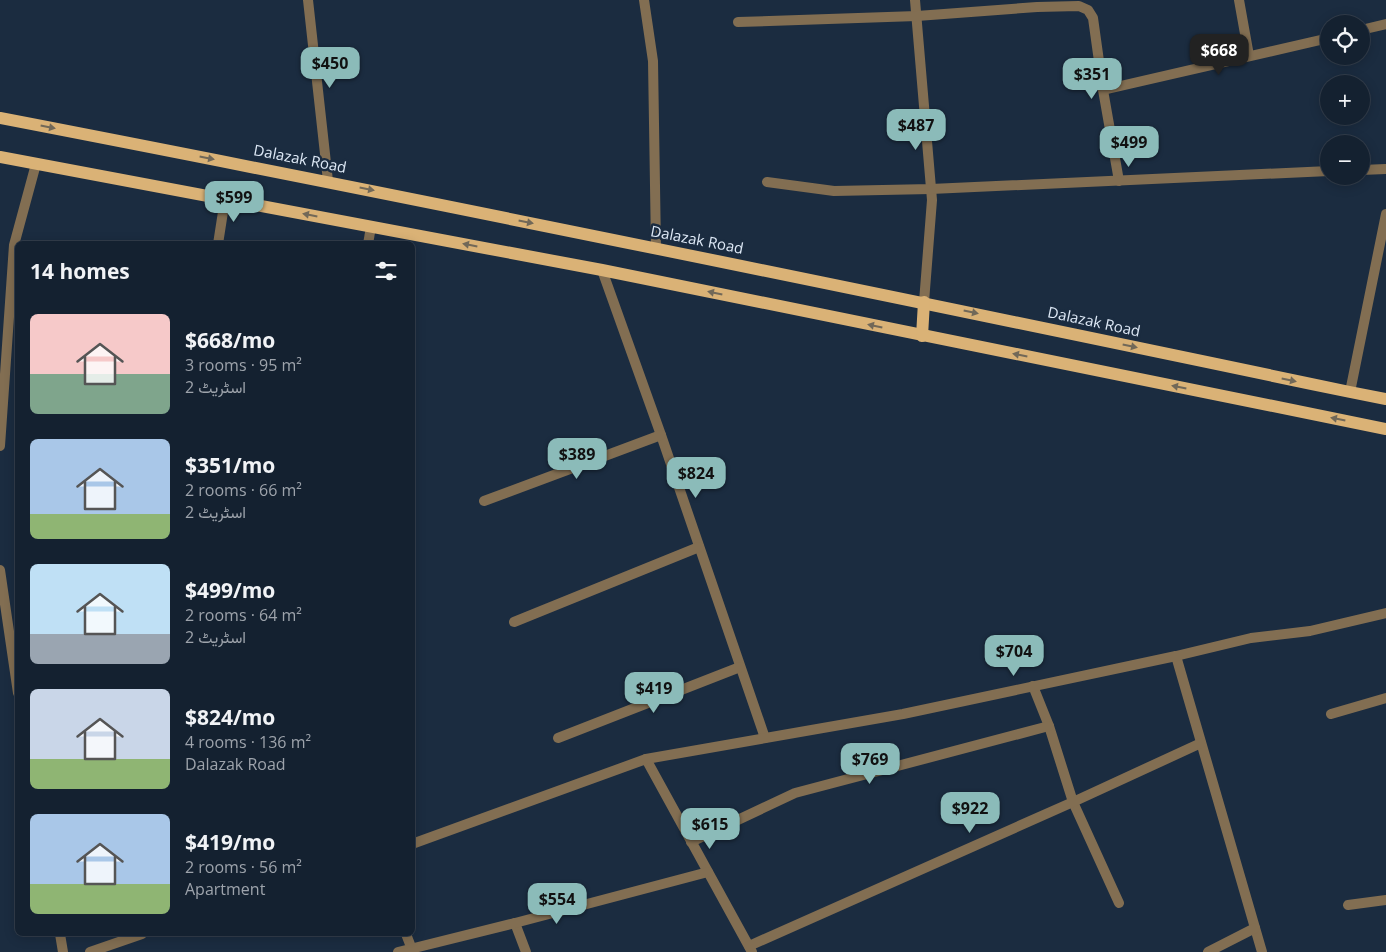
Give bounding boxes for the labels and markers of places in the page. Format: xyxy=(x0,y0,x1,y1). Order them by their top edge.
pin: $668 xyxy=(1189,34,1249,76)
pin: $450 xyxy=(300,46,360,89)
pin: $351 xyxy=(1062,58,1122,100)
pin: $487 xyxy=(886,108,946,151)
pin: $499 xyxy=(1099,126,1159,168)
pin: $599 xyxy=(204,180,264,223)
pin: $389 xyxy=(547,438,607,480)
pin: $824 xyxy=(666,456,726,499)
pin: $704 xyxy=(984,634,1044,677)
pin: $419 xyxy=(624,672,684,714)
pin: $769 xyxy=(840,742,900,785)
pin: $922 xyxy=(940,792,1000,834)
pin: $615 xyxy=(680,808,740,850)
pin: $554 xyxy=(527,882,587,925)

